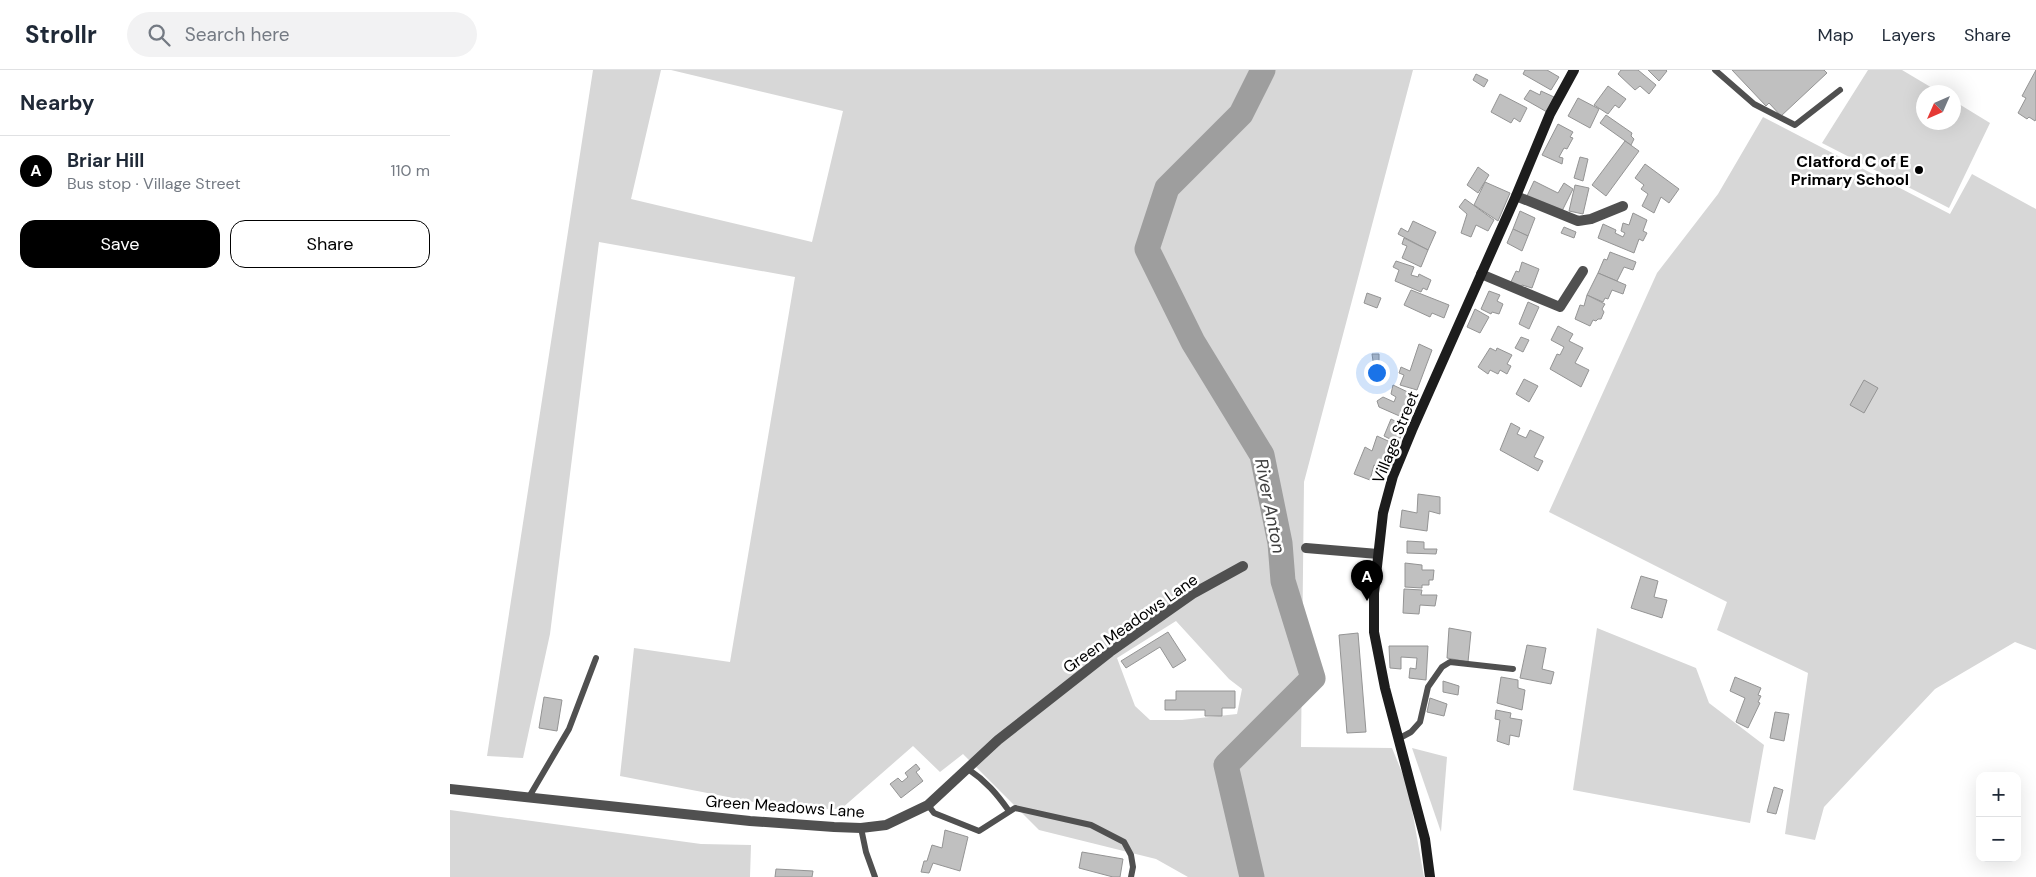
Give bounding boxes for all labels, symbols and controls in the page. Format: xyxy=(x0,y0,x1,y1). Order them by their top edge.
search box xyxy=(127,12,477,57)
text: Strollr xyxy=(25,19,97,50)
icon: search xyxy=(145,21,173,49)
text: Search here xyxy=(185,22,290,47)
text: Map xyxy=(1818,23,1854,47)
text: Layers xyxy=(1882,23,1936,47)
text: Share xyxy=(1964,23,2011,47)
north arrow xyxy=(1916,85,1961,130)
text: Nearby xyxy=(20,89,94,117)
text: Briar Hill xyxy=(67,148,144,173)
place label: Clatford C of E Primary School xyxy=(1791,151,1909,190)
text: A xyxy=(30,160,42,181)
text: 110 m xyxy=(391,160,430,181)
marker: Clatford C of E Primary School xyxy=(1913,164,1925,176)
text: Bus stop · Village Street xyxy=(67,173,241,194)
button: Save xyxy=(20,220,220,268)
button: Share xyxy=(230,220,430,268)
your location xyxy=(1364,360,1390,386)
street label: Village Street xyxy=(1367,388,1423,486)
water label: River Anton xyxy=(1249,456,1291,556)
pin: A xyxy=(1351,560,1383,601)
street label: Green Meadows Lane xyxy=(1059,569,1202,678)
map controls xyxy=(1976,772,2021,862)
button: + xyxy=(1976,772,2021,817)
street label: Green Meadows Lane xyxy=(705,790,865,823)
button: − xyxy=(1976,817,2021,862)

